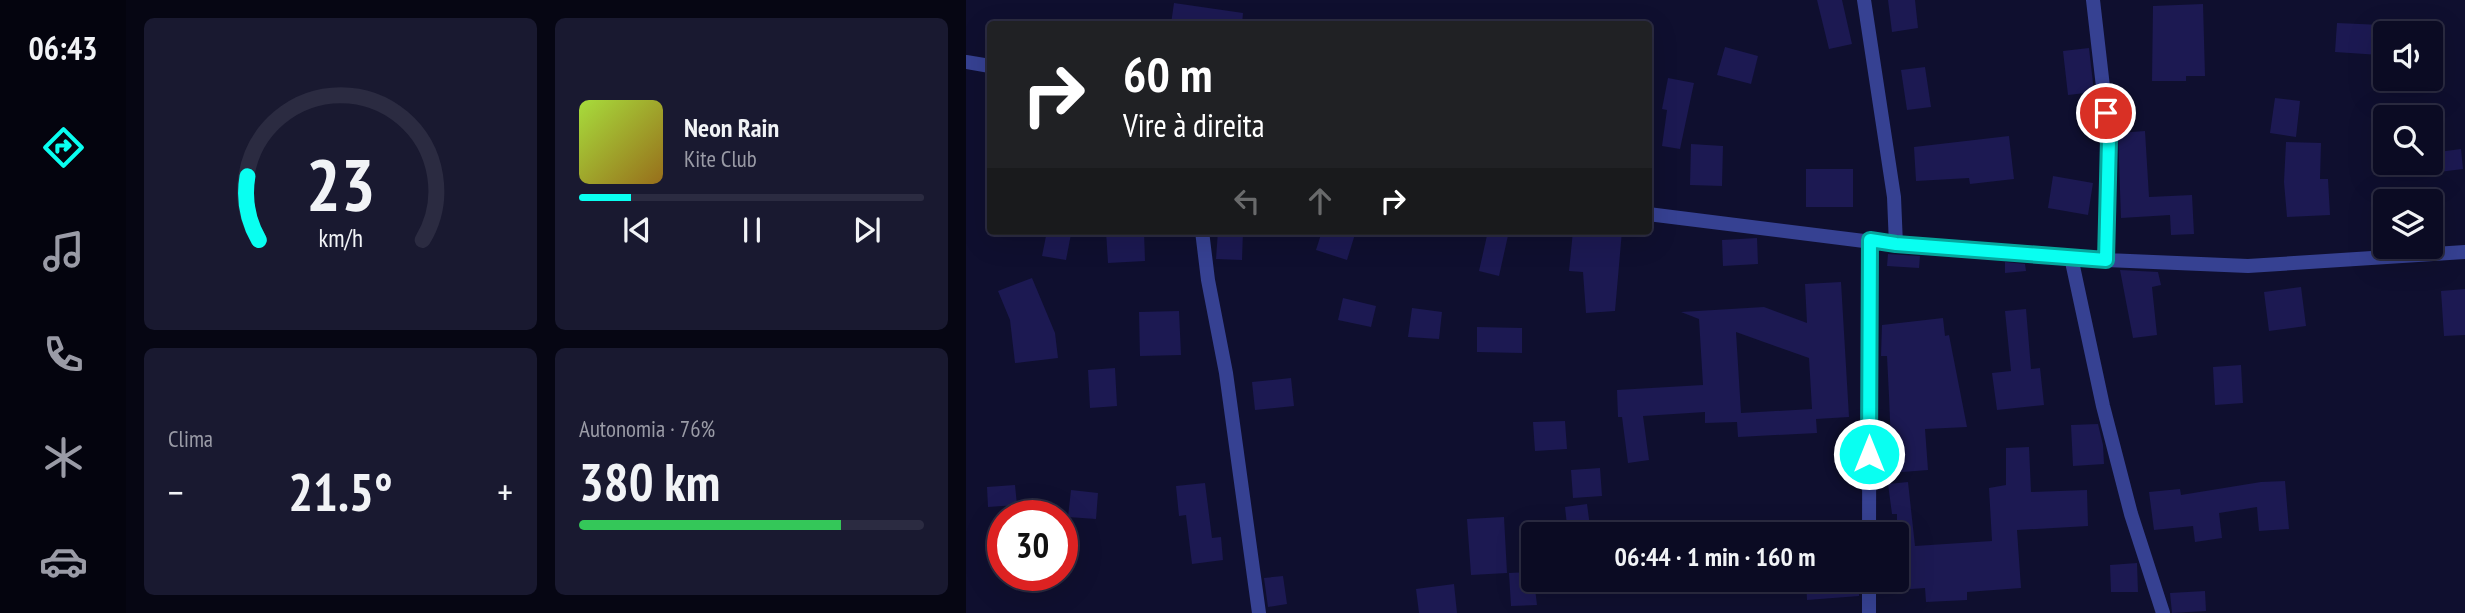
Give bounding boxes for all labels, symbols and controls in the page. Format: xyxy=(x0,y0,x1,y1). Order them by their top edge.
map controls xyxy=(2373,21,2443,259)
button: sound xyxy=(2373,21,2443,91)
text: 06:43 xyxy=(28,27,98,69)
text: 60 m xyxy=(1123,42,1212,106)
icon: right xyxy=(1008,49,1099,140)
pin xyxy=(2076,83,2136,143)
icon: arrive xyxy=(2087,94,2125,132)
text: Vire à direita xyxy=(1123,104,1264,146)
button: search xyxy=(2373,105,2443,175)
text: Neon Rain xyxy=(684,111,779,144)
icon: directions xyxy=(39,123,88,172)
text: 23 xyxy=(306,137,375,231)
text: Kite Club xyxy=(684,144,757,173)
icon: left xyxy=(1228,182,1266,220)
icon: ahead xyxy=(1301,182,1339,220)
icon: right xyxy=(1374,182,1412,220)
button: layers xyxy=(2373,189,2443,259)
icon: previous xyxy=(618,211,656,249)
icon: pause xyxy=(733,211,771,249)
icon: next xyxy=(848,211,886,249)
text: km/h xyxy=(318,222,363,254)
icon: music xyxy=(39,227,88,276)
icon: phone xyxy=(39,330,88,379)
text: Autonomia · 76% xyxy=(579,414,715,443)
position arrow xyxy=(1832,417,1906,491)
text: Clima xyxy=(168,424,213,453)
icon: climate xyxy=(39,433,88,482)
text: 380 km xyxy=(579,448,720,515)
text: 21.5° xyxy=(288,458,393,525)
text: − xyxy=(168,467,184,516)
text: + xyxy=(497,467,513,516)
speed limit sign: 30 xyxy=(987,500,1078,591)
icon: car xyxy=(39,537,88,586)
text: 06:44 · 1 min · 160 m xyxy=(1615,540,1815,573)

